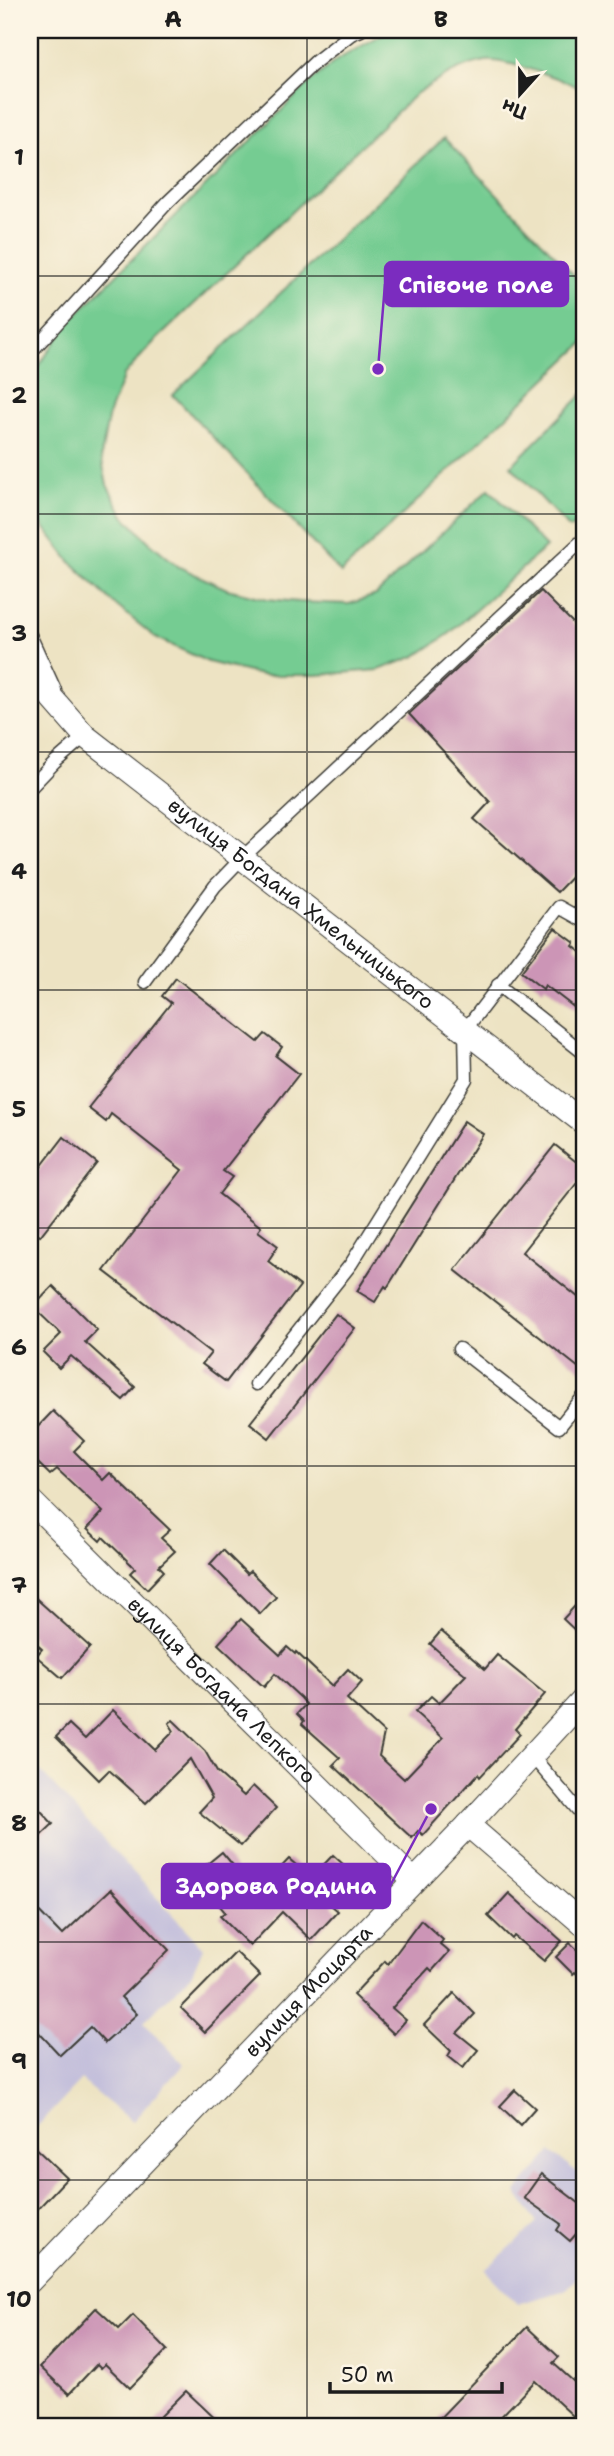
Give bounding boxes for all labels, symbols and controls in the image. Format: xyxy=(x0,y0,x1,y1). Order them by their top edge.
text: A xyxy=(164,4,182,34)
text: B xyxy=(434,4,448,34)
north arrow xyxy=(484,60,554,130)
text: Пн xyxy=(498,93,530,126)
text: 1 xyxy=(14,142,24,172)
callout: Співоче поле xyxy=(385,262,568,306)
text: Співоче поле xyxy=(399,270,553,300)
text: 2 xyxy=(11,380,27,410)
text: 3 xyxy=(11,618,27,648)
street label: вулиця Богдана Хмельницького xyxy=(162,791,440,1016)
text: 4 xyxy=(11,856,27,886)
text: 5 xyxy=(12,1094,26,1124)
text: 6 xyxy=(11,1332,27,1362)
text: 7 xyxy=(11,1570,27,1600)
street label: вулиця Богдана Лепкого xyxy=(121,1591,322,1790)
text: 8 xyxy=(11,1808,27,1838)
callout: Здорова Родина xyxy=(162,1864,390,1908)
text: Здорова Родина xyxy=(176,1871,376,1901)
street label: вулиця Моцарта xyxy=(238,1919,379,2063)
text: 9 xyxy=(11,2046,27,2076)
text: 10 xyxy=(6,2284,32,2314)
scale bar xyxy=(330,2351,502,2395)
text: 50 m xyxy=(341,2361,394,2389)

